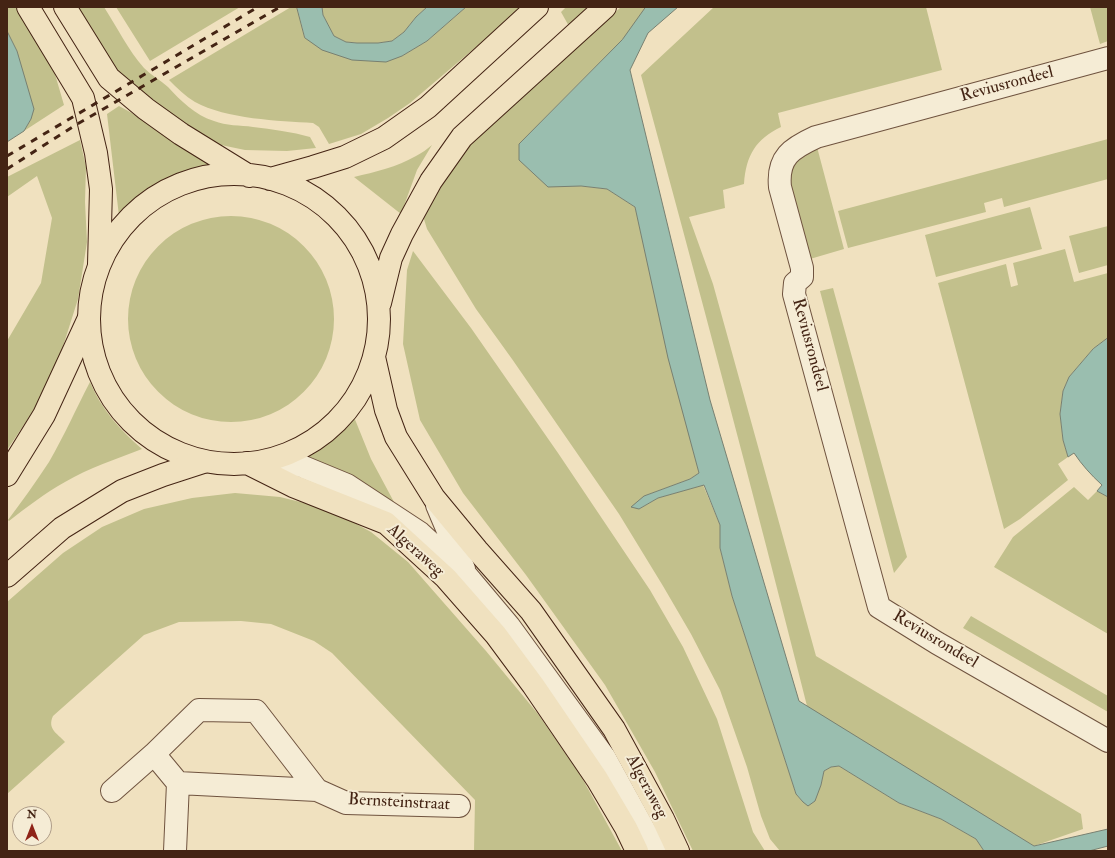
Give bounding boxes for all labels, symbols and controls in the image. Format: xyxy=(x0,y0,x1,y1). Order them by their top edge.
street label: Reviusrondeel xyxy=(958,63,1056,107)
street label: Reviusrondeel xyxy=(787,296,831,394)
street label: Algeraweg xyxy=(382,520,448,582)
street label: Reviusrondeel xyxy=(889,607,981,673)
street label: Algeraweg xyxy=(621,751,671,823)
street label: Bernsteinstraat xyxy=(347,790,451,816)
north arrow xyxy=(12,806,52,846)
text: N xyxy=(27,808,37,821)

